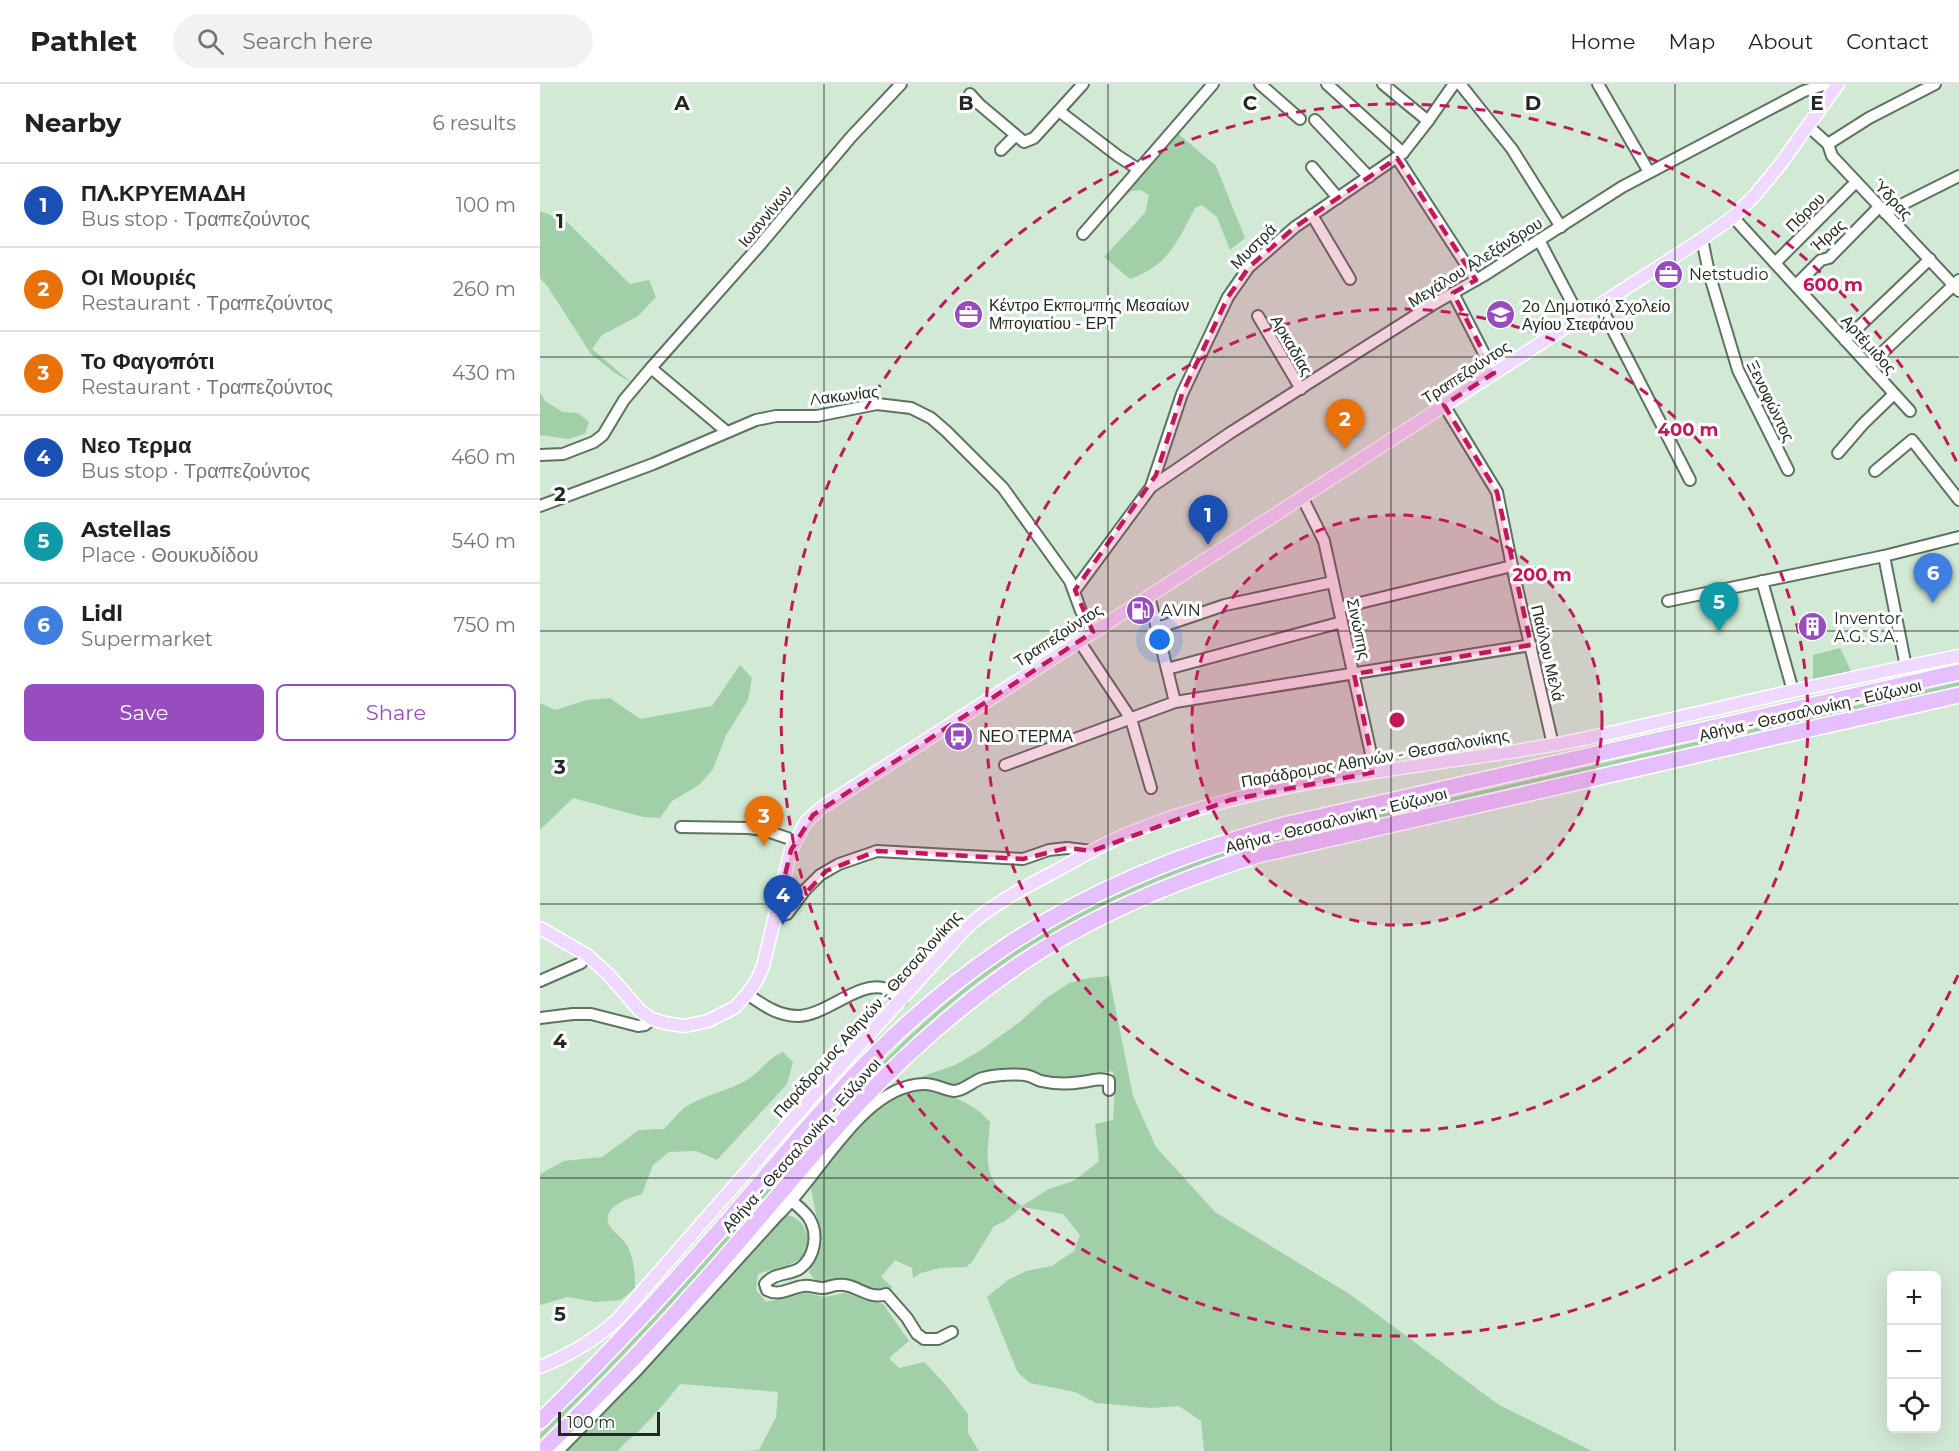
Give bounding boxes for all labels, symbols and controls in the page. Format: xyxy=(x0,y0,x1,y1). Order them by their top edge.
search box xyxy=(173,14,593,68)
text: Pathlet xyxy=(30,24,137,58)
icon: search xyxy=(194,25,227,58)
text: Search here xyxy=(242,28,373,55)
text: Home xyxy=(1570,29,1635,54)
text: Map xyxy=(1668,29,1715,54)
text: About xyxy=(1748,29,1813,54)
text: Contact xyxy=(1846,29,1929,54)
text: A xyxy=(673,91,690,115)
text: B xyxy=(958,91,974,115)
text: C xyxy=(1243,91,1258,115)
text: D xyxy=(1525,91,1541,115)
text: E xyxy=(1810,91,1824,115)
text: Nearby xyxy=(24,107,121,139)
text: 6 results xyxy=(432,111,516,135)
street label: Ύδρας xyxy=(1869,175,1916,224)
text: ΠΛ.ΚΡΥΕΜΑΔΗ xyxy=(81,180,246,207)
street label: Ιωαννίνων xyxy=(734,182,797,251)
street label: Πόρου xyxy=(1782,189,1829,236)
text: 1 xyxy=(40,193,47,217)
text: 100 m xyxy=(456,193,516,217)
text: Bus stop · Τραπεζούντος xyxy=(81,207,310,231)
text: 1 xyxy=(556,209,564,233)
street label: Μεγάλου Αλεξάνδρου xyxy=(1405,213,1546,311)
street label: Ήρας xyxy=(1806,215,1850,256)
street label: Μυστρά xyxy=(1227,220,1280,273)
office icon: Netstudio xyxy=(1652,258,1684,290)
text: Οι Μουριές xyxy=(81,264,196,291)
place label: Netstudio xyxy=(1689,265,1768,284)
text: 600 m xyxy=(1803,274,1863,296)
text: 2 xyxy=(38,277,49,301)
text: 260 m xyxy=(453,277,516,301)
text: Restaurant · Τραπεζούντος xyxy=(81,291,333,315)
place label: Κέντρο Εκπομπής Μεσαίων Μπογιατίου - ΕΡΤ xyxy=(989,296,1189,333)
place label: 2ο Δημοτικό Σχολείο Αγίου Στεφάνου xyxy=(1522,297,1671,334)
office icon: Κέντρο Εκπομπής Μεσαίων Μπογιατίου - ΕΡΤ xyxy=(952,298,984,330)
school or university icon: 2ο Δημοτικό Σχολείο Αγίου Στεφάνου xyxy=(1485,299,1517,331)
street label: Αρτέμιδος xyxy=(1837,311,1900,378)
street label: Αρκαδίας xyxy=(1267,312,1317,379)
street label: Τραπεζούντος xyxy=(1419,337,1514,408)
text: Το Φαγοπότι xyxy=(81,348,215,375)
street label: Ξενοφώντος xyxy=(1743,358,1799,445)
text: 3 xyxy=(38,361,49,385)
text: 430 m xyxy=(452,361,516,385)
text: Restaurant · Τραπεζούντος xyxy=(81,375,333,399)
street label: Λακωνίας xyxy=(809,382,880,409)
pin: 2 xyxy=(1326,400,1364,449)
text: 400 m xyxy=(1658,419,1718,441)
text: Νεο Τερμα xyxy=(81,432,192,459)
text: 4 xyxy=(37,445,50,469)
text: 460 m xyxy=(451,445,516,469)
text: Bus stop · Τραπεζούντος xyxy=(81,459,310,483)
text: 2 xyxy=(554,482,566,506)
pin: 1 xyxy=(1188,496,1228,545)
text: Astellas xyxy=(81,516,171,543)
text: 5 xyxy=(38,529,49,553)
text: 540 m xyxy=(452,529,516,553)
text: Place · Θουκυδίδου xyxy=(81,543,259,567)
pin: 6 xyxy=(1914,554,1952,603)
text: 200 m xyxy=(1512,564,1572,586)
pin: 5 xyxy=(1700,582,1738,632)
fuel station icon: AVIN xyxy=(1124,594,1156,626)
street label: Σινώπης xyxy=(1343,597,1374,662)
text: Lidl xyxy=(81,600,123,627)
street label: Τραπεζούντος xyxy=(1011,600,1106,671)
place label: AVIN xyxy=(1161,601,1201,620)
street label: Παύλου Μελά xyxy=(1527,603,1568,703)
place label: Inventor A.G. S.A. xyxy=(1834,609,1901,646)
building icon: Inventor A.G. S.A. xyxy=(1797,611,1829,643)
text: 6 xyxy=(37,613,50,637)
text: 750 m xyxy=(454,613,516,637)
your location xyxy=(1145,625,1174,654)
text: Supermarket xyxy=(81,627,213,651)
street label: Αθήνα - Θεσσαλονίκη - Εύζωνοι xyxy=(1697,676,1924,745)
button: Save xyxy=(24,684,264,741)
button: Share xyxy=(276,684,516,741)
centre of rings xyxy=(1387,710,1407,730)
bus stop icon: ΝΕΟ ΤΕΡΜΑ xyxy=(942,720,974,752)
street label: Παράδρομος Αθηνών - Θεσσαλονίκης xyxy=(1240,726,1511,791)
place label: ΝΕΟ ΤΕΡΜΑ xyxy=(979,727,1073,746)
text: 3 xyxy=(553,755,566,779)
street label: Αθήνα - Θεσσαλονίκη - Εύζωνοι xyxy=(1223,784,1449,857)
pin: 3 xyxy=(744,796,784,846)
pin: 4 xyxy=(764,876,802,925)
street label: Παράδρομος Αθηνών - Θεσσαλονίκης xyxy=(769,907,965,1122)
text: 4 xyxy=(553,1029,567,1053)
street label: Αθήνα - Θεσσαλονίκη - Εύζωνοι xyxy=(718,1054,885,1236)
map controls xyxy=(1887,1271,1941,1433)
button: + xyxy=(1887,1271,1941,1325)
text: 5 xyxy=(554,1302,566,1326)
button: − xyxy=(1887,1325,1941,1379)
button: locate xyxy=(1887,1379,1941,1433)
scale bar xyxy=(558,1409,660,1436)
text: 100 m xyxy=(567,1413,615,1432)

